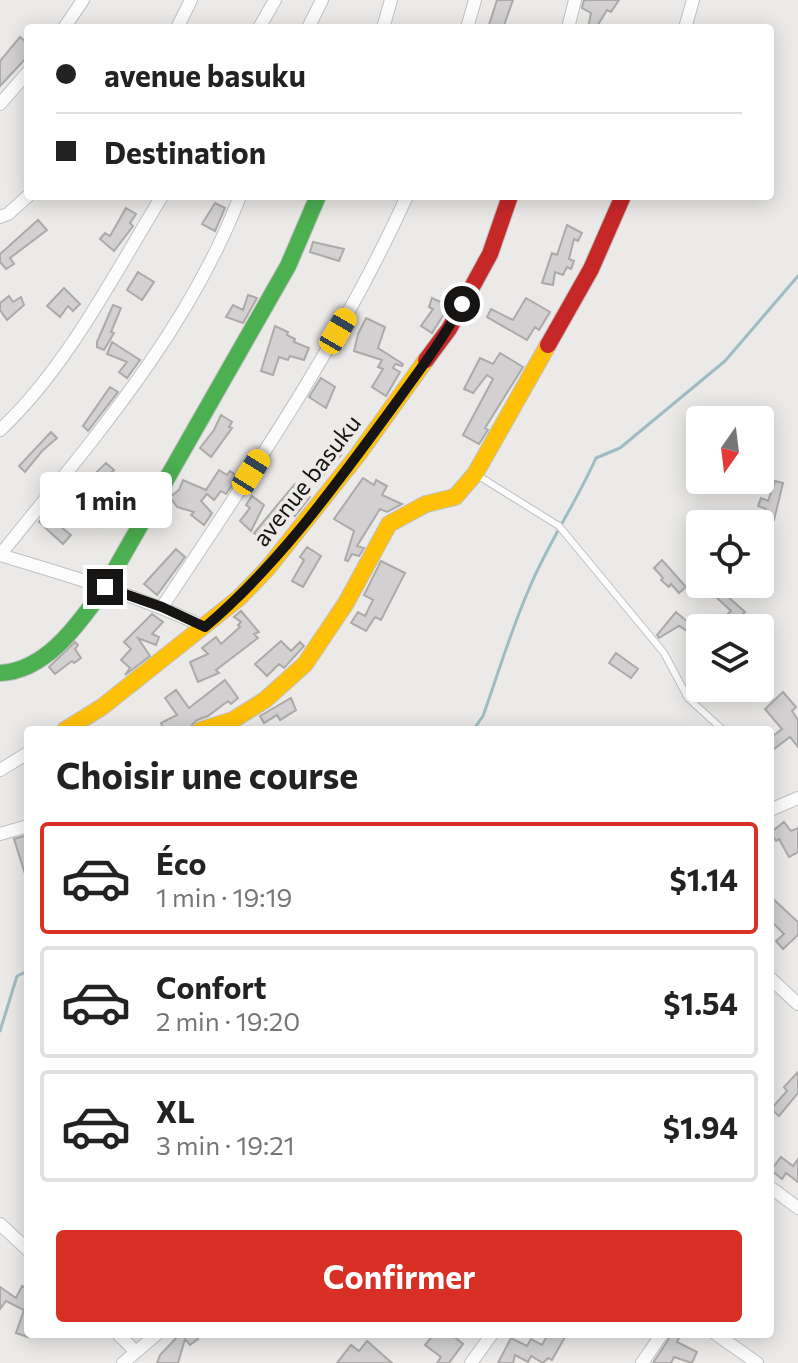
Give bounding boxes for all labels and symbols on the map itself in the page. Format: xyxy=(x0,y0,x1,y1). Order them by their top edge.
route start xyxy=(444,286,480,322)
car xyxy=(316,304,360,358)
north arrow xyxy=(686,406,774,494)
street label: avenue basuku xyxy=(246,409,366,551)
car xyxy=(228,445,274,499)
callout: 1 min xyxy=(39,471,171,527)
route end xyxy=(87,569,123,605)

